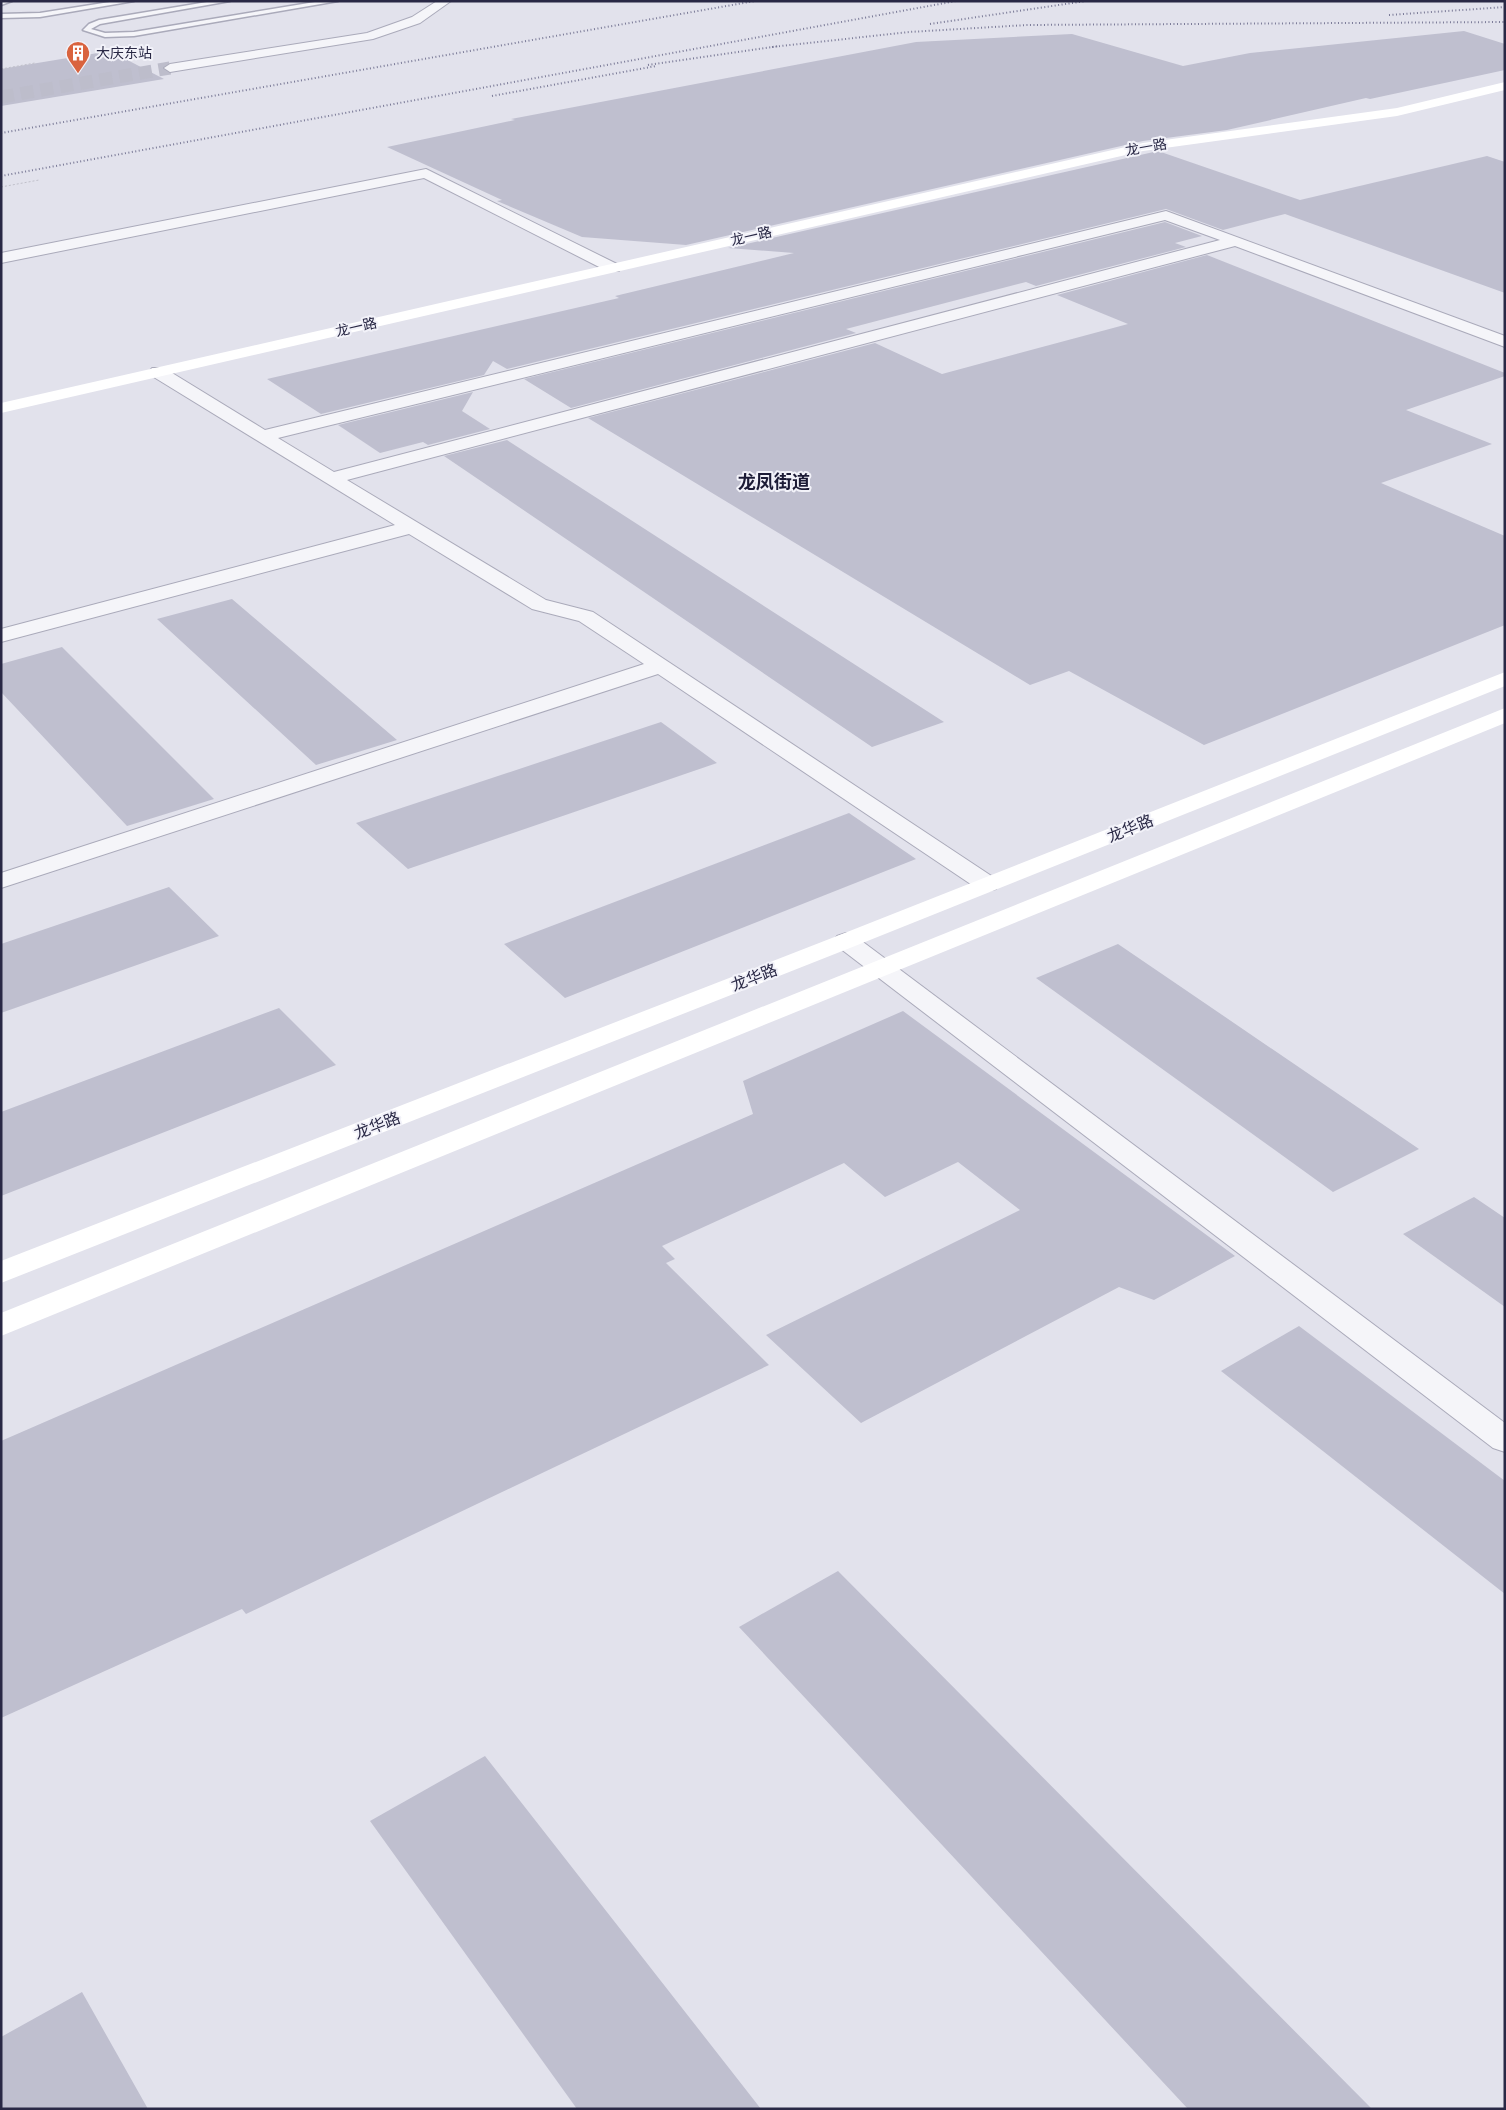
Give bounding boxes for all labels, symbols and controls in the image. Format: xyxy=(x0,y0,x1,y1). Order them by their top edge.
building icon: 大庆东站 xyxy=(65,40,91,74)
place label: 大庆东站 xyxy=(96,44,152,64)
street label: 龙一路 xyxy=(1124,134,1169,161)
street label: 龙一路 xyxy=(729,223,774,251)
street label: 龙一路 xyxy=(334,314,379,342)
district label: 龙凤街道 xyxy=(738,470,810,495)
street label: 龙华路 xyxy=(1104,810,1157,848)
street label: 龙华路 xyxy=(728,959,781,997)
street label: 龙华路 xyxy=(351,1107,404,1145)

